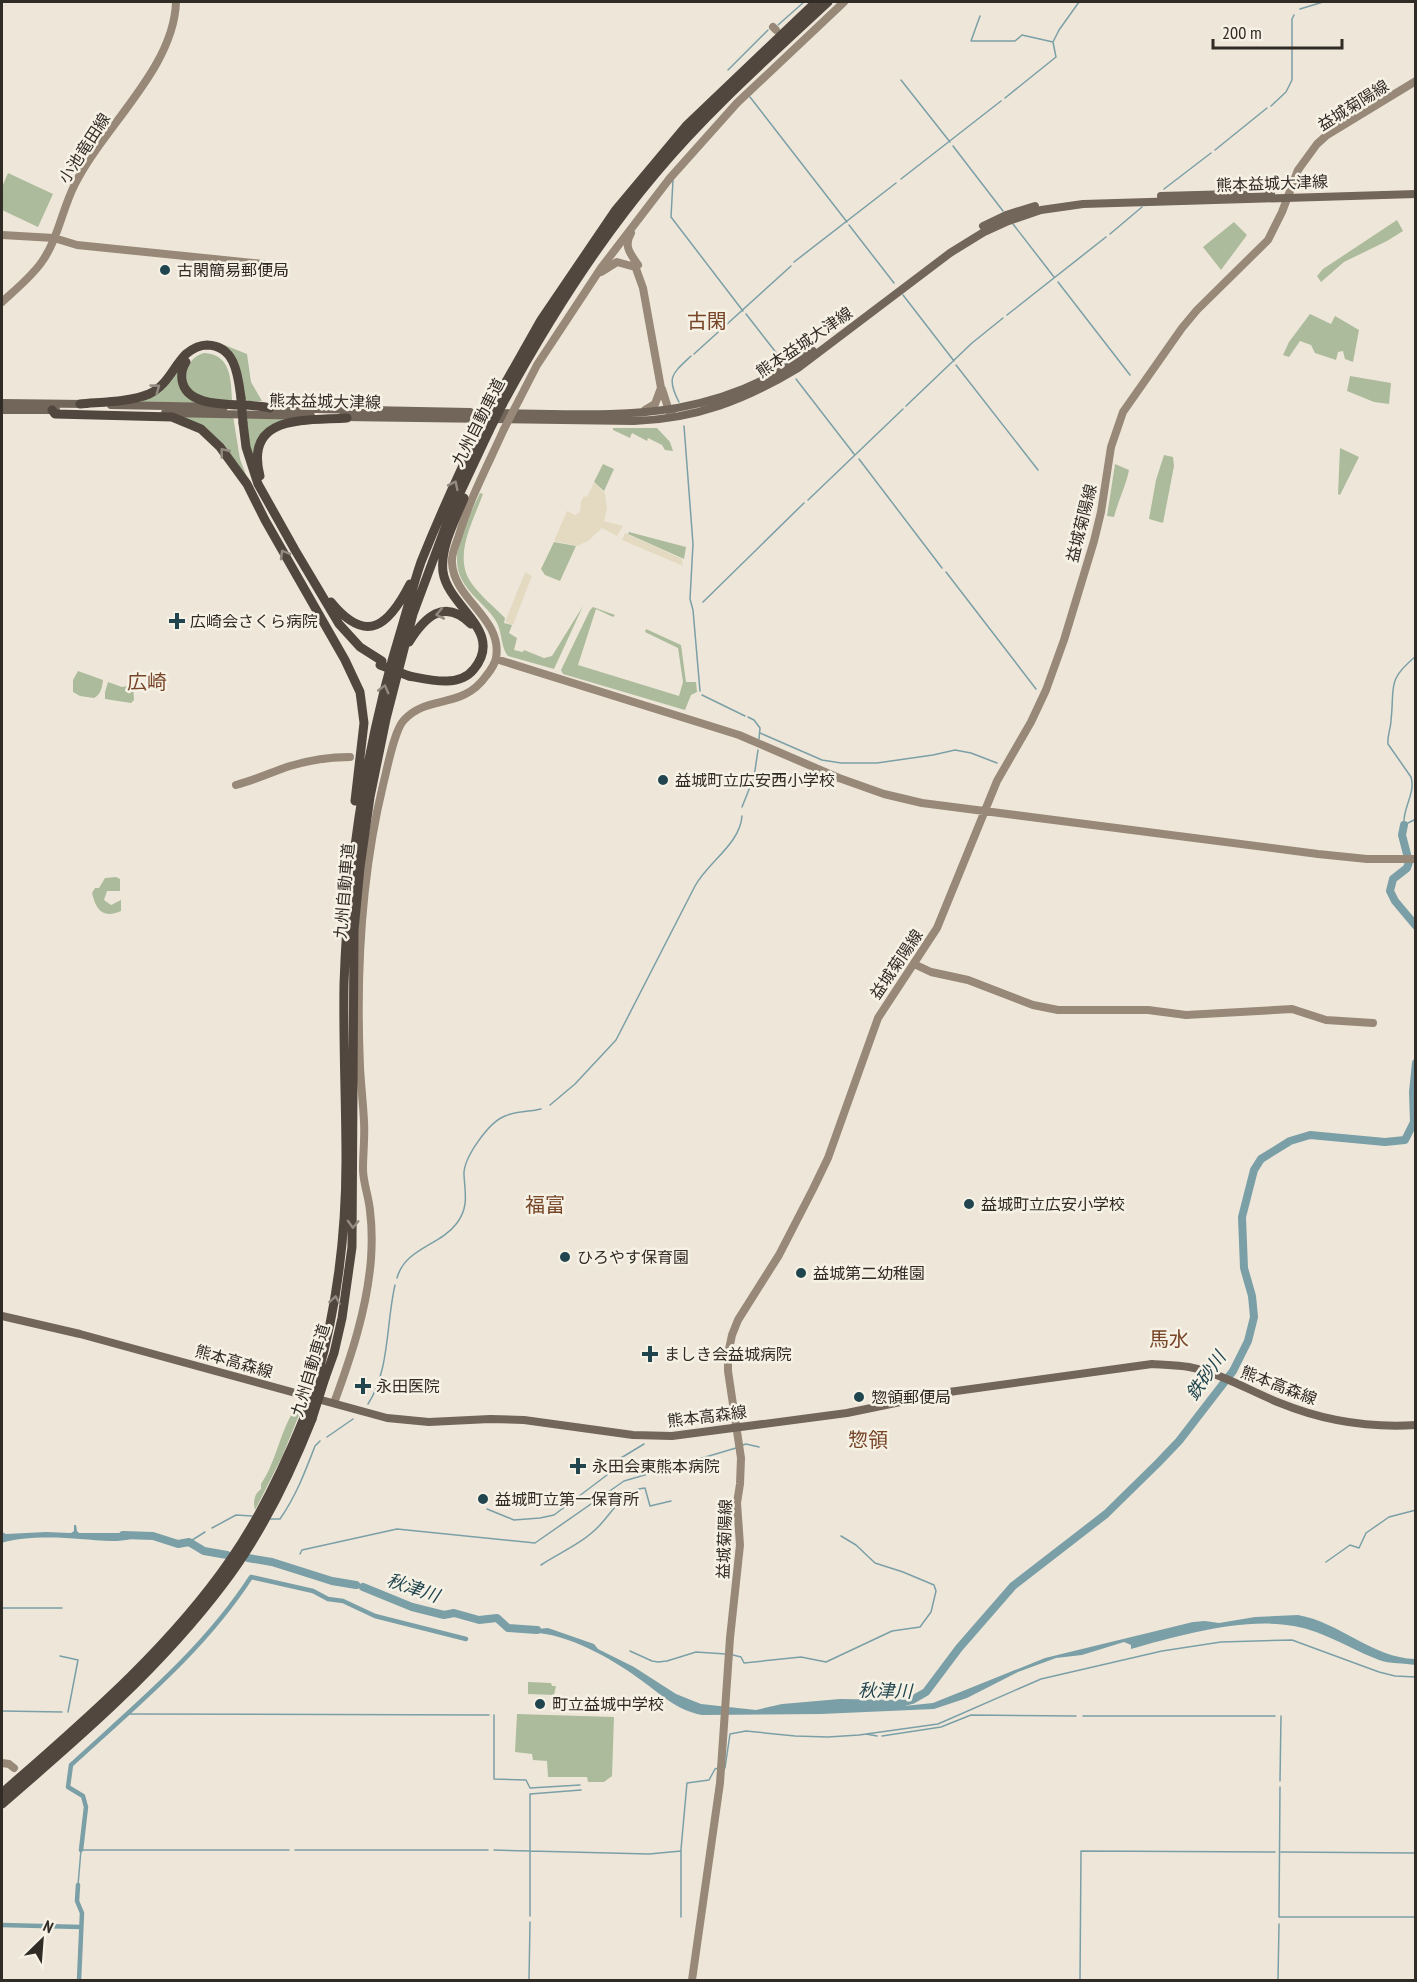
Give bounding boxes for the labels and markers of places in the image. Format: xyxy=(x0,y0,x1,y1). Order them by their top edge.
place label: 古閑簡易郵便局 xyxy=(177,260,289,280)
marker: 古閑簡易郵便局 xyxy=(158,263,172,277)
place label: 広崎会さくら病院 xyxy=(190,611,318,631)
marker: 広崎会さくら病院 xyxy=(168,612,186,630)
place label: 益城町立広安西小学校 xyxy=(675,770,835,790)
marker: 益城町立広安西小学校 xyxy=(656,773,670,787)
place label: 益城町立広安小学校 xyxy=(981,1194,1125,1214)
marker: 益城町立広安小学校 xyxy=(962,1197,976,1211)
place label: ひろやす保育園 xyxy=(577,1247,689,1267)
marker: ひろやす保育園 xyxy=(558,1250,572,1264)
place label: 益城第二幼稚園 xyxy=(813,1263,925,1283)
marker: 益城第二幼稚園 xyxy=(794,1266,808,1280)
place label: ましき会益城病院 xyxy=(664,1344,792,1364)
marker: ましき会益城病院 xyxy=(641,1345,659,1363)
place label: 永田医院 xyxy=(376,1376,440,1396)
marker: 永田医院 xyxy=(354,1377,372,1395)
place label: 惣領郵便局 xyxy=(871,1387,951,1407)
marker: 惣領郵便局 xyxy=(852,1390,866,1404)
place label: 永田会東熊本病院 xyxy=(592,1456,720,1476)
marker: 永田会東熊本病院 xyxy=(569,1457,587,1475)
place label: 益城町立第一保育所 xyxy=(495,1489,639,1509)
marker: 益城町立第一保育所 xyxy=(476,1492,490,1506)
place label: 町立益城中学校 xyxy=(552,1694,664,1714)
marker: 町立益城中学校 xyxy=(533,1697,547,1711)

